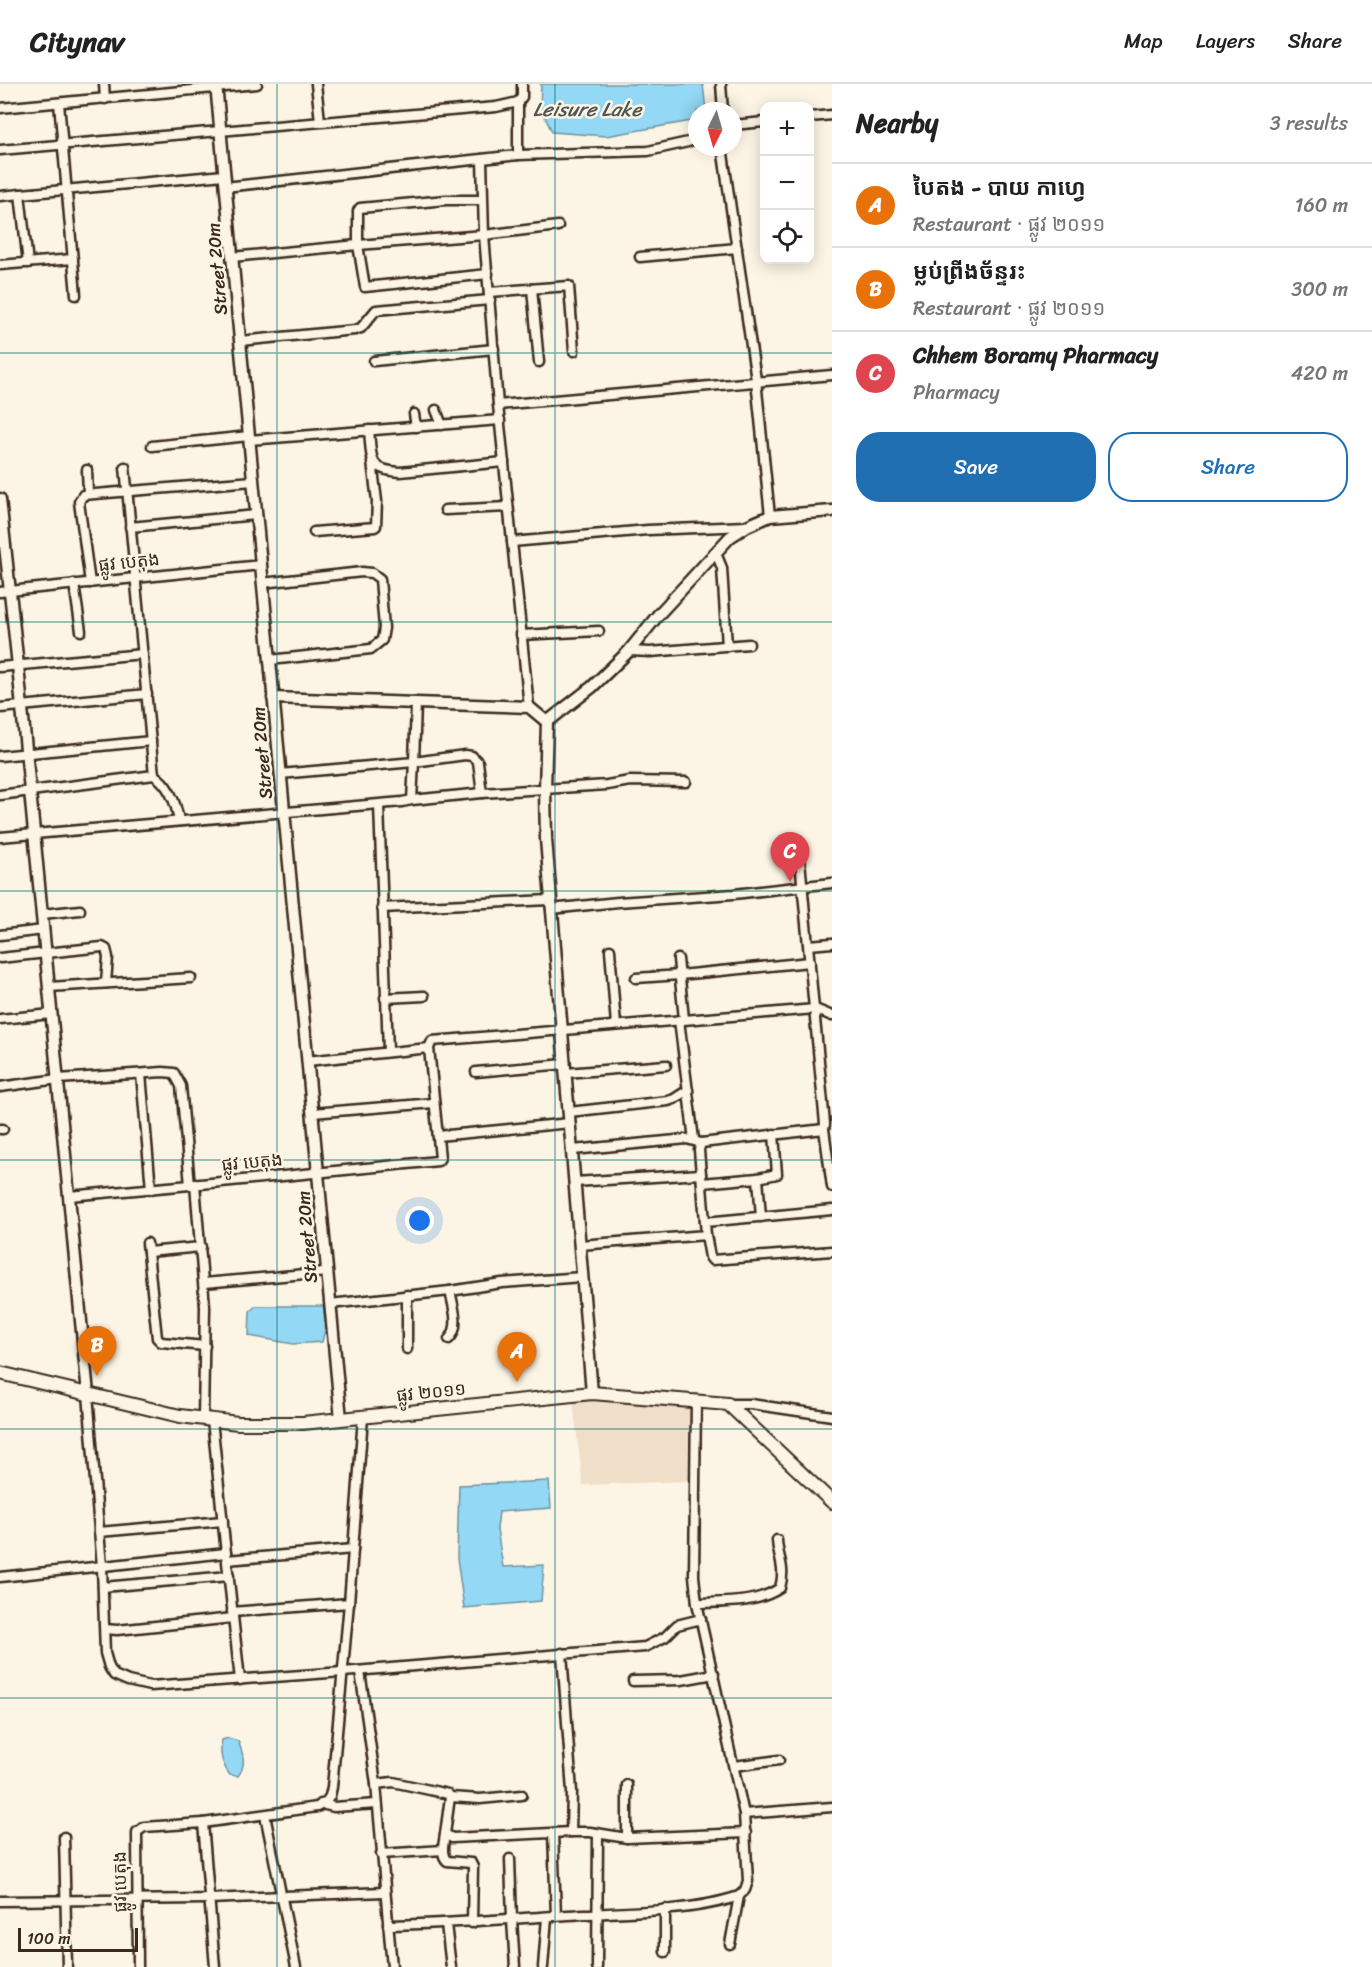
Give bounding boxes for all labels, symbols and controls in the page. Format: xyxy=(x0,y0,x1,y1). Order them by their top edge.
text: Citynav xyxy=(30,17,124,66)
text: Map xyxy=(1124,22,1163,60)
text: Layers xyxy=(1196,22,1255,60)
text: Share xyxy=(1288,22,1342,60)
water label: Leisure Lake xyxy=(533,92,643,127)
text: Nearby xyxy=(856,100,938,146)
north arrow xyxy=(688,102,742,156)
map controls xyxy=(760,102,814,264)
button: + xyxy=(760,102,814,156)
text: 3 results xyxy=(1270,106,1348,141)
button: − xyxy=(760,156,814,210)
text: បៃតង - បាយ កាហ្វេ xyxy=(913,168,1086,207)
text: A xyxy=(869,188,882,223)
text: 160 m xyxy=(1295,188,1348,223)
text: Restaurant · ផ្លូវ ២០១១ xyxy=(913,207,1105,242)
button: locate xyxy=(760,210,814,264)
street label: Street 20m xyxy=(197,221,237,317)
text: ម្លប់ព្រីងច័ន្ទរះ xyxy=(913,252,1026,291)
text: B xyxy=(869,272,882,307)
text: 300 m xyxy=(1291,272,1348,307)
text: Restaurant · ផ្លូវ ២០១១ xyxy=(913,291,1105,326)
text: Chhem Boramy Pharmacy xyxy=(913,336,1158,375)
text: C xyxy=(869,356,882,391)
text: 420 m xyxy=(1291,356,1348,391)
text: Pharmacy xyxy=(913,375,1000,410)
button: Save xyxy=(856,432,1096,502)
button: Share xyxy=(1108,432,1348,502)
street label: ផ្លូវ បេតុង xyxy=(97,543,161,581)
street label: Street 20m xyxy=(242,705,282,801)
pin: C xyxy=(770,832,810,882)
street label: ផ្លូវ បេតុង xyxy=(220,1143,284,1181)
street label: Street 20m xyxy=(287,1189,327,1285)
your location xyxy=(405,1206,434,1235)
pin: B xyxy=(78,1326,116,1376)
pin: A xyxy=(498,1332,536,1382)
street label: ផ្លូវ ២០១១ xyxy=(395,1372,467,1412)
street label: ផ្លូវ បេតុង xyxy=(103,1851,137,1913)
text: 100 m xyxy=(27,1924,71,1953)
scale bar xyxy=(18,1925,138,1952)

